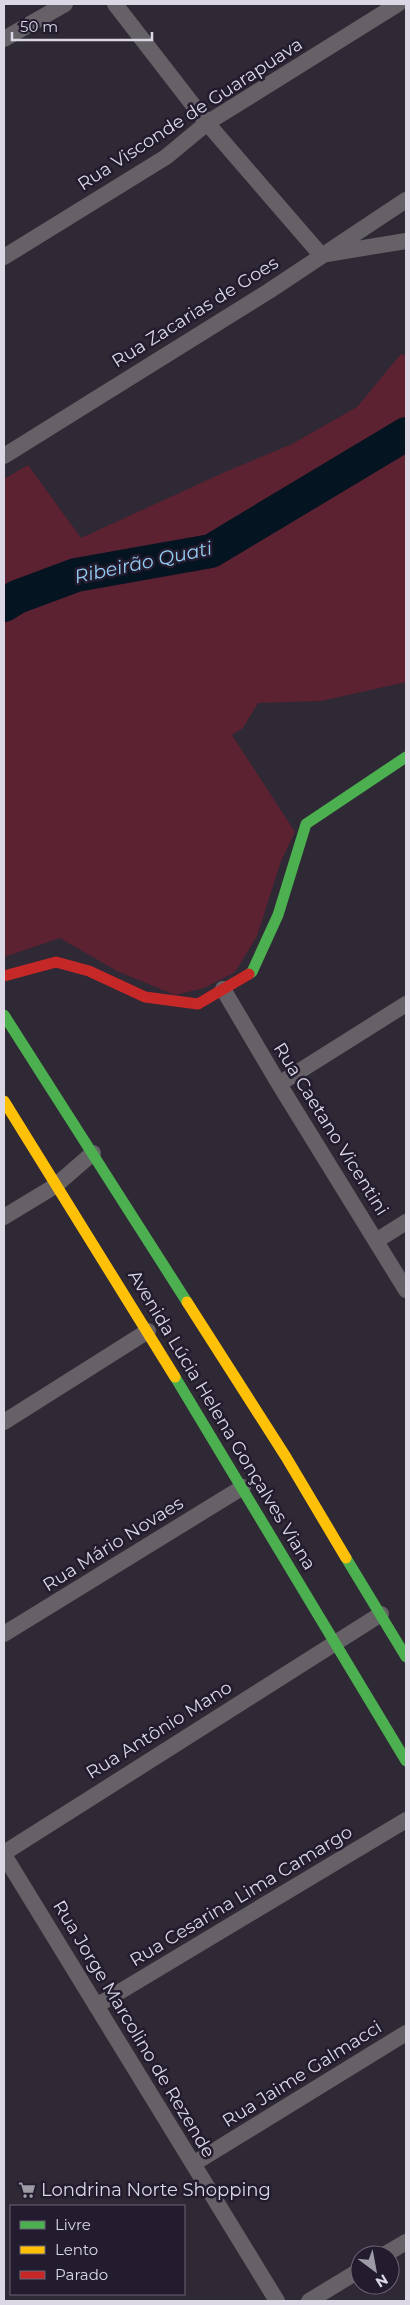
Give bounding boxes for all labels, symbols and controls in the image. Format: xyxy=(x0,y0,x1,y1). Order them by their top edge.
scale bar xyxy=(12,10,152,42)
text: 50 m xyxy=(20,17,58,36)
street label: Rua Visconde de Guarapuava xyxy=(73,33,307,195)
street label: Rua Zacarias de Goes xyxy=(108,252,283,372)
water label: Ribeirão Quati xyxy=(72,537,215,588)
street label: Rua Caetano Vicentini xyxy=(269,1039,393,1219)
street label: Avenida Lúcia Helena Gonçalves Viana xyxy=(123,1266,321,1574)
street label: Rua Mário Novaes xyxy=(39,1492,187,1596)
street label: Rua Antônio Mano xyxy=(82,1676,236,1784)
street label: Rua Cesarina Lima Camargo xyxy=(126,1821,356,1971)
street label: Rua Jorge Marcolino de Rezende xyxy=(48,1896,220,2162)
street label: Rua Jaime Galmacci xyxy=(218,2016,386,2132)
place label: Londrina Norte Shopping xyxy=(41,2179,271,2201)
supermarket icon: Londrina Norte Shopping xyxy=(17,2180,37,2200)
legend xyxy=(10,2205,185,2295)
text: Livre xyxy=(55,2215,91,2234)
text: Lento xyxy=(55,2240,98,2259)
north arrow xyxy=(350,2245,400,2295)
text: Parado xyxy=(55,2265,108,2284)
text: N xyxy=(372,2270,391,2292)

